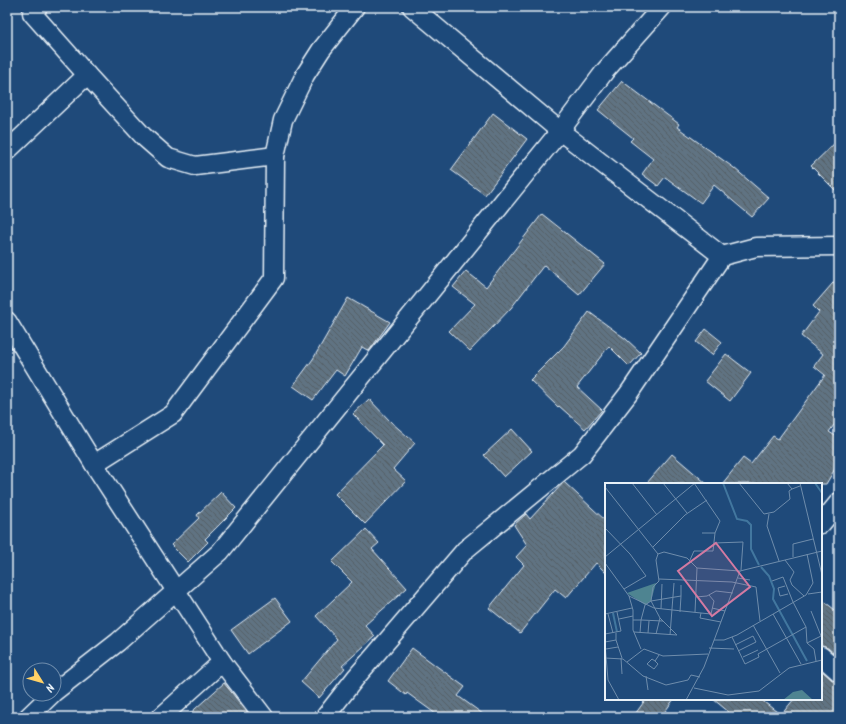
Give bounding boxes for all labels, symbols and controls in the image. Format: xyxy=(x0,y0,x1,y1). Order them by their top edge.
inset map xyxy=(605,483,822,700)
north arrow xyxy=(22,662,62,702)
text: N xyxy=(40,679,58,696)

